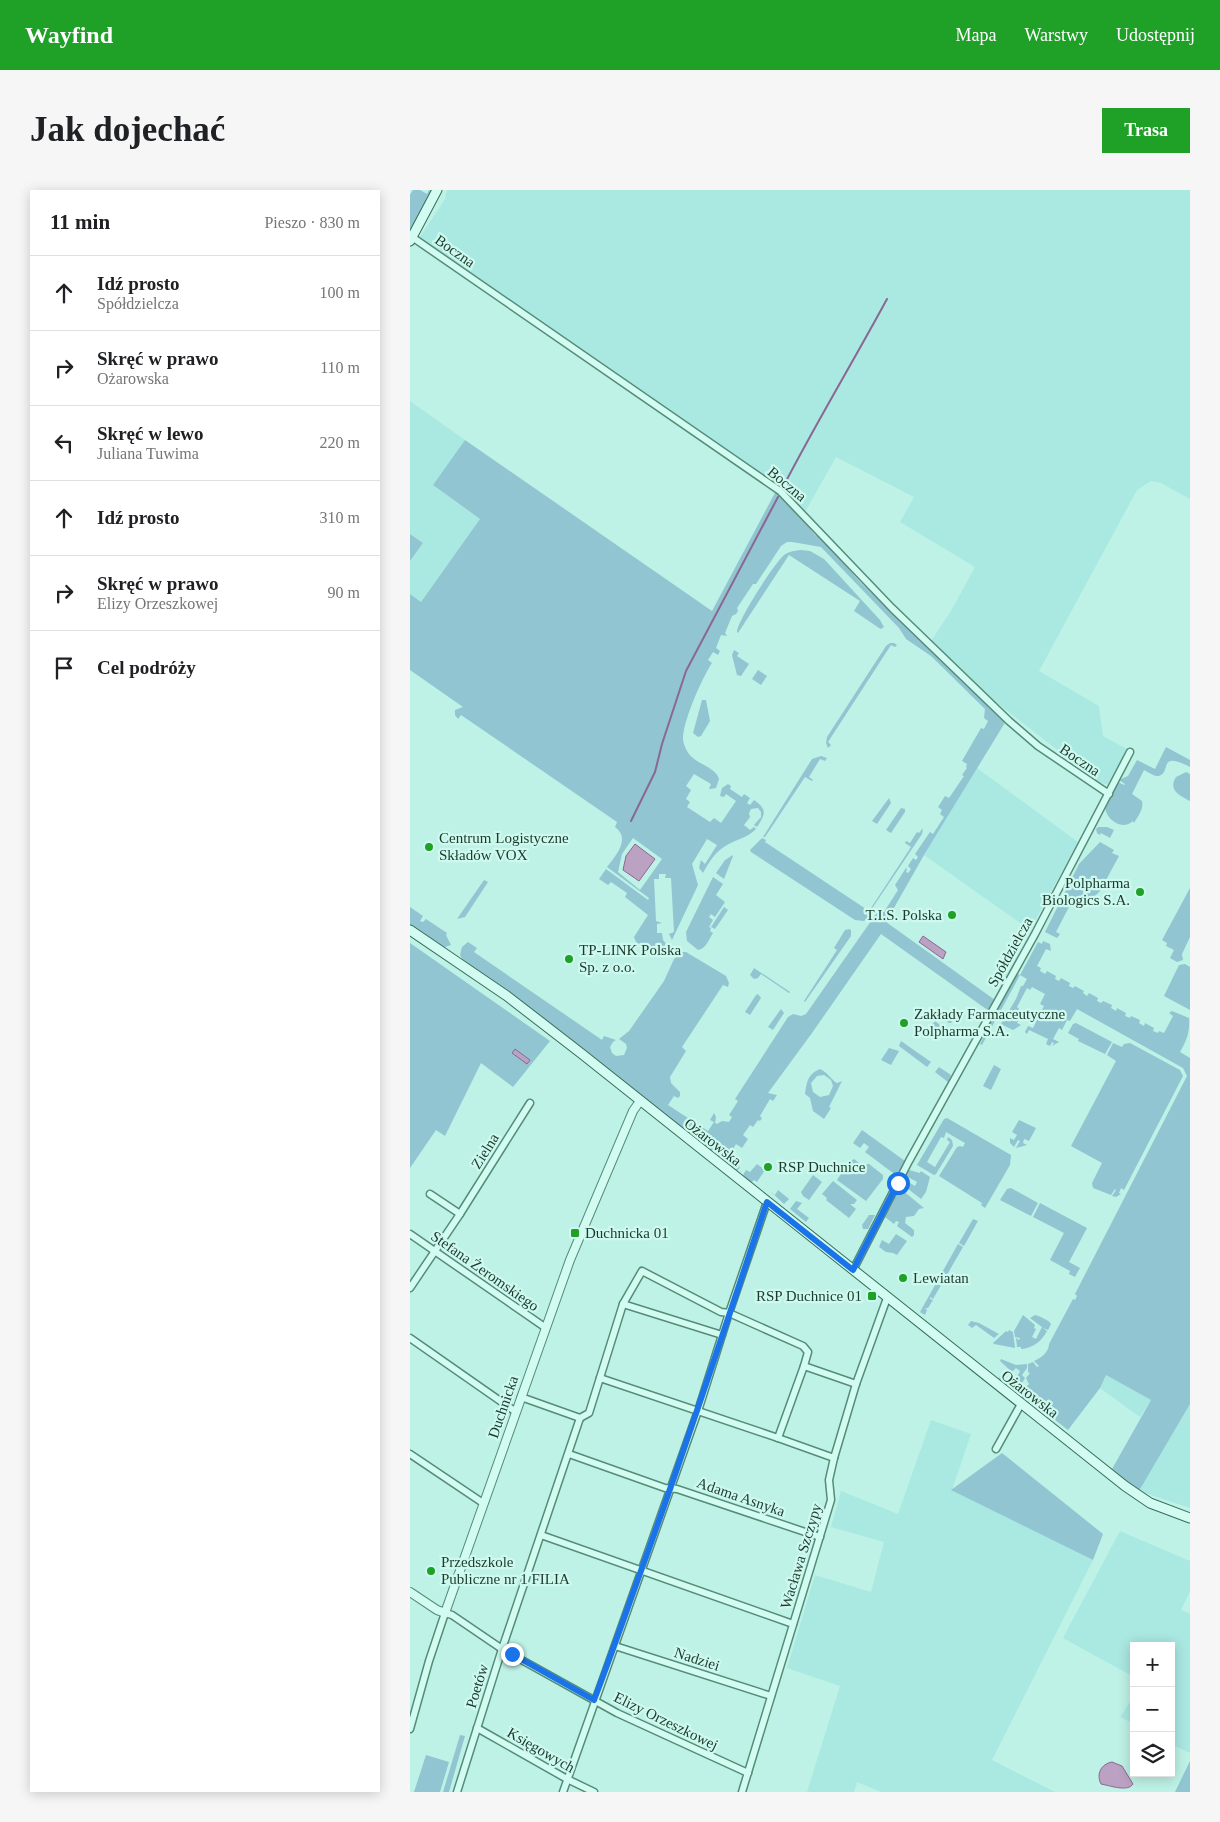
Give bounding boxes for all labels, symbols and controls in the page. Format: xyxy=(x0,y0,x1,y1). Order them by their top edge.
text: Wayfind xyxy=(25,22,113,48)
text: Mapa xyxy=(955,25,996,45)
text: Warstwy xyxy=(1024,25,1088,45)
text: Udostępnij xyxy=(1116,25,1195,45)
button: Trasa xyxy=(1102,108,1190,153)
text: Jak dojechać xyxy=(30,110,225,149)
text: 11 min xyxy=(50,210,110,234)
text: Pieszo · 830 m xyxy=(264,214,360,231)
street label: Boczna xyxy=(432,232,478,271)
text: Idź prosto xyxy=(97,273,180,294)
icon: ahead xyxy=(50,279,78,307)
text: 100 m xyxy=(320,284,360,301)
text: Spółdzielcza xyxy=(97,295,179,312)
text: Skręć w prawo xyxy=(97,348,218,369)
icon: right xyxy=(50,354,78,382)
text: 110 m xyxy=(320,359,360,376)
text: Ożarowska xyxy=(97,370,169,387)
text: Skręć w lewo xyxy=(97,423,204,444)
icon: left xyxy=(50,429,78,457)
text: 220 m xyxy=(320,434,360,451)
text: Juliana Tuwima xyxy=(97,445,199,462)
street label: Boczna xyxy=(765,463,810,505)
icon: ahead xyxy=(50,504,78,532)
text: Idź prosto xyxy=(97,507,180,528)
text: 310 m xyxy=(320,509,360,526)
text: Skręć w prawo xyxy=(97,573,218,594)
icon: right xyxy=(50,579,78,607)
text: 90 m xyxy=(328,584,360,601)
text: Elizy Orzeszkowej xyxy=(97,595,218,612)
icon: arrive xyxy=(50,654,78,682)
text: Cel podróży xyxy=(97,657,196,678)
street label: Boczna xyxy=(1057,741,1103,779)
place label: Centrum Logistyczne Składów VOX xyxy=(439,830,569,863)
marker: Centrum Logistyczne Składów VOX xyxy=(423,841,435,853)
place label: Polpharma Biologics S.A. xyxy=(1042,875,1130,908)
marker: Polpharma Biologics S.A. xyxy=(1134,886,1146,898)
place label: T.I.S. Polska xyxy=(866,907,942,923)
marker: T.I.S. Polska xyxy=(946,909,958,921)
street label: Spółdzielcza xyxy=(984,914,1036,989)
place label: TP-LINK Polska Sp. z o.o. xyxy=(579,942,681,975)
marker: TP-LINK Polska Sp. z o.o. xyxy=(563,953,575,965)
place label: Zakłady Farmaceutyczne Polpharma S.A. xyxy=(914,1006,1066,1039)
marker: Zakłady Farmaceutyczne Polpharma S.A. xyxy=(898,1017,910,1029)
street label: Ożarowska xyxy=(681,1115,745,1169)
street label: Zielna xyxy=(468,1130,502,1171)
place label: RSP Duchnice xyxy=(778,1159,866,1175)
marker: RSP Duchnice xyxy=(762,1161,774,1173)
route start xyxy=(887,1172,910,1195)
place label: Duchnicka 01 xyxy=(585,1225,669,1241)
marker: Duchnicka 01 xyxy=(569,1227,581,1239)
street label: Stefana Żeromskiego xyxy=(428,1228,542,1314)
place label: Lewiatan xyxy=(913,1270,969,1286)
marker: Lewiatan xyxy=(897,1272,909,1284)
place label: RSP Duchnice 01 xyxy=(756,1288,862,1304)
marker: RSP Duchnice 01 xyxy=(866,1290,878,1302)
street label: Ożarowska xyxy=(998,1367,1062,1421)
street label: Duchnicka xyxy=(485,1373,521,1440)
street label: Adama Asnyka xyxy=(695,1474,787,1520)
street label: Wacława Szczypy xyxy=(777,1501,825,1611)
place label: Przedszkole Publiczne nr 1 FILIA xyxy=(441,1554,570,1587)
marker: Przedszkole Publiczne nr 1 FILIA xyxy=(425,1565,437,1577)
map controls xyxy=(1130,1642,1175,1777)
button: + xyxy=(1130,1642,1175,1687)
route end xyxy=(501,1643,524,1666)
street label: Nadziei xyxy=(672,1644,722,1674)
street label: Poetów xyxy=(463,1662,491,1710)
button: − xyxy=(1130,1687,1175,1732)
street label: Elizy Orzeszkowej xyxy=(611,1689,721,1753)
street label: Księgowych xyxy=(505,1724,578,1776)
button: layers xyxy=(1130,1732,1175,1777)

